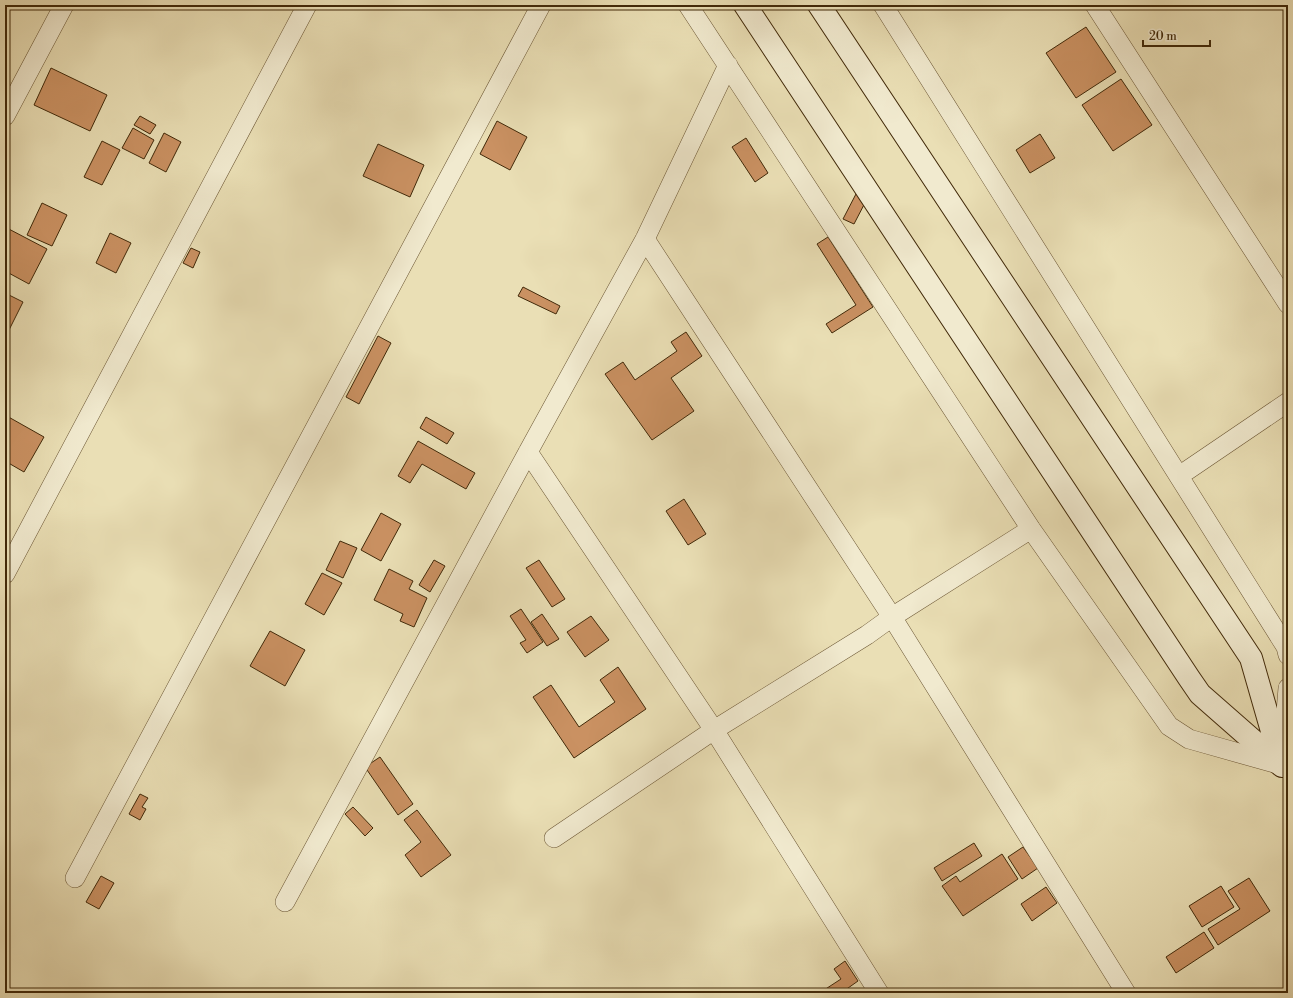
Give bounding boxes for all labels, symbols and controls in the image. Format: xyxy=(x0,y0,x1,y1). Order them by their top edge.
scale bar xyxy=(1143,22,1210,48)
text: 20 m xyxy=(1149,29,1177,44)

